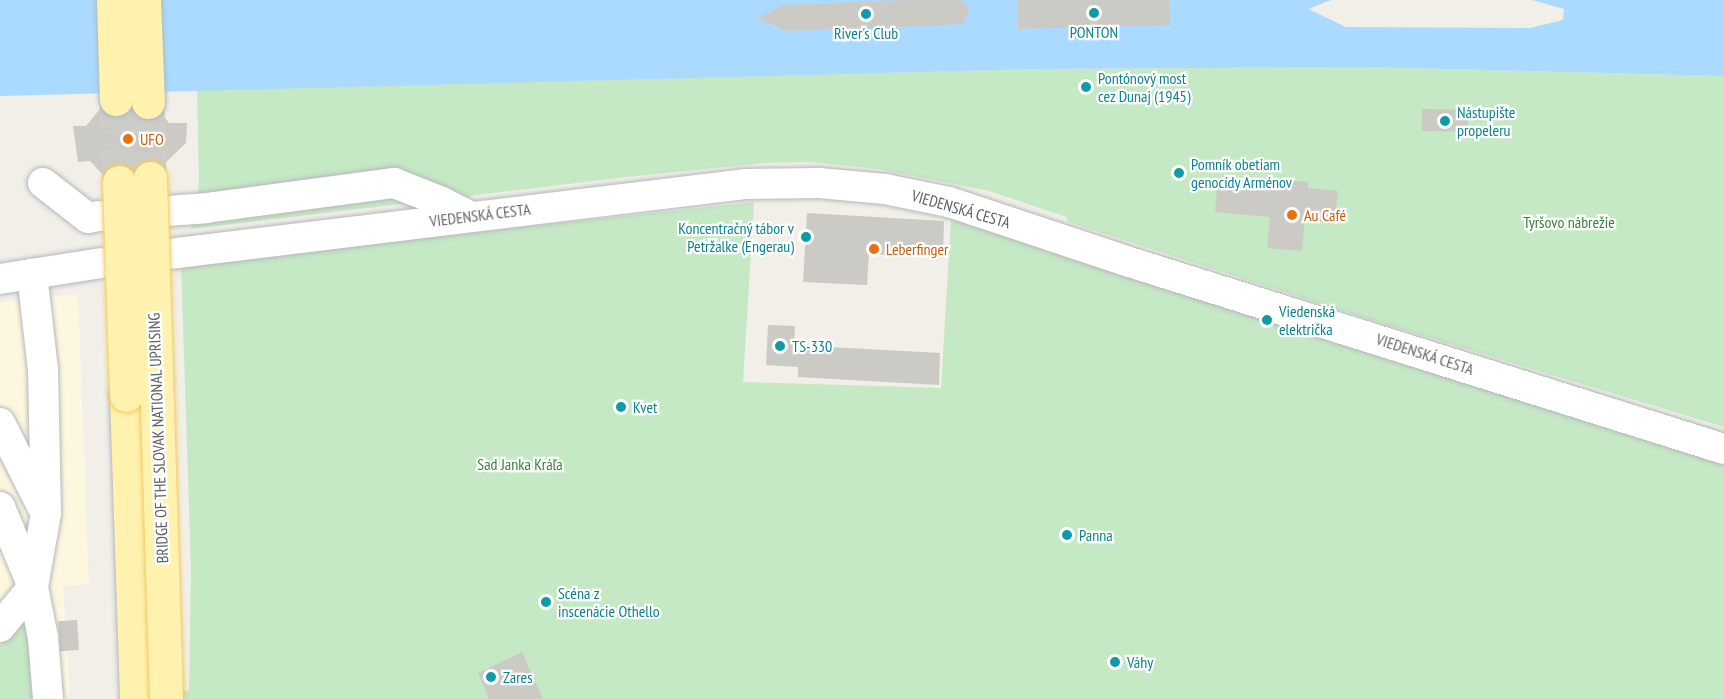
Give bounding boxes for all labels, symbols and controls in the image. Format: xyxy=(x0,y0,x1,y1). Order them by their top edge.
marker: PONTON xyxy=(1087,6,1101,20)
marker: River's Club xyxy=(859,7,873,21)
place label: PONTON xyxy=(1070,22,1118,42)
place label: River's Club xyxy=(834,23,898,43)
place label: Pontónový most cez Dunaj (1945) xyxy=(1098,68,1191,106)
marker: Pontónový most cez Dunaj (1945) xyxy=(1079,80,1093,94)
place label: Nástupište propeleru xyxy=(1457,102,1515,140)
marker: Nástupište propeleru xyxy=(1438,114,1452,128)
place label: UFO xyxy=(140,129,164,149)
marker: UFO xyxy=(121,132,135,146)
place label: Pomník obetiam genocídy Arménov xyxy=(1191,154,1293,192)
marker: Pomník obetiam genocídy Arménov xyxy=(1172,166,1186,180)
street label: VIEDENSKÁ CESTA xyxy=(909,186,1013,232)
street label: VIEDENSKÁ CESTA xyxy=(428,199,532,231)
place label: Au Café xyxy=(1304,205,1346,225)
marker: Au Café xyxy=(1285,208,1299,222)
park label: Tyršovo nábrežie xyxy=(1523,212,1615,232)
place label: Koncentračný tábor v Petržalke (Engerau) xyxy=(678,218,794,256)
marker: Koncentračný tábor v Petržalke (Engerau) xyxy=(799,230,813,244)
place label: Leberfinger xyxy=(886,239,948,259)
marker: Leberfinger xyxy=(867,242,881,256)
place label: Viedenská električka xyxy=(1279,301,1335,339)
street label: BRIDGE OF THE SLOVAK NATIONAL UPRISING xyxy=(144,312,172,564)
marker: Viedenská električka xyxy=(1260,313,1274,327)
street label: VIEDENSKÁ CESTA xyxy=(1373,329,1477,379)
place label: TS-330 xyxy=(792,336,832,356)
marker: TS-330 xyxy=(773,339,787,353)
place label: Kvet xyxy=(633,397,657,417)
marker: Kvet xyxy=(614,400,628,414)
park label: Sad Janka Kráľa xyxy=(477,454,563,474)
place label: Panna xyxy=(1079,525,1113,545)
marker: Panna xyxy=(1060,528,1074,542)
place label: Scéna z inscenácie Othello xyxy=(558,583,660,621)
marker: Scéna z inscenácie Othello xyxy=(539,595,553,609)
place label: Váhy xyxy=(1127,652,1153,672)
marker: Váhy xyxy=(1108,655,1122,669)
place label: Zares xyxy=(503,667,533,687)
marker: Zares xyxy=(484,670,498,684)

